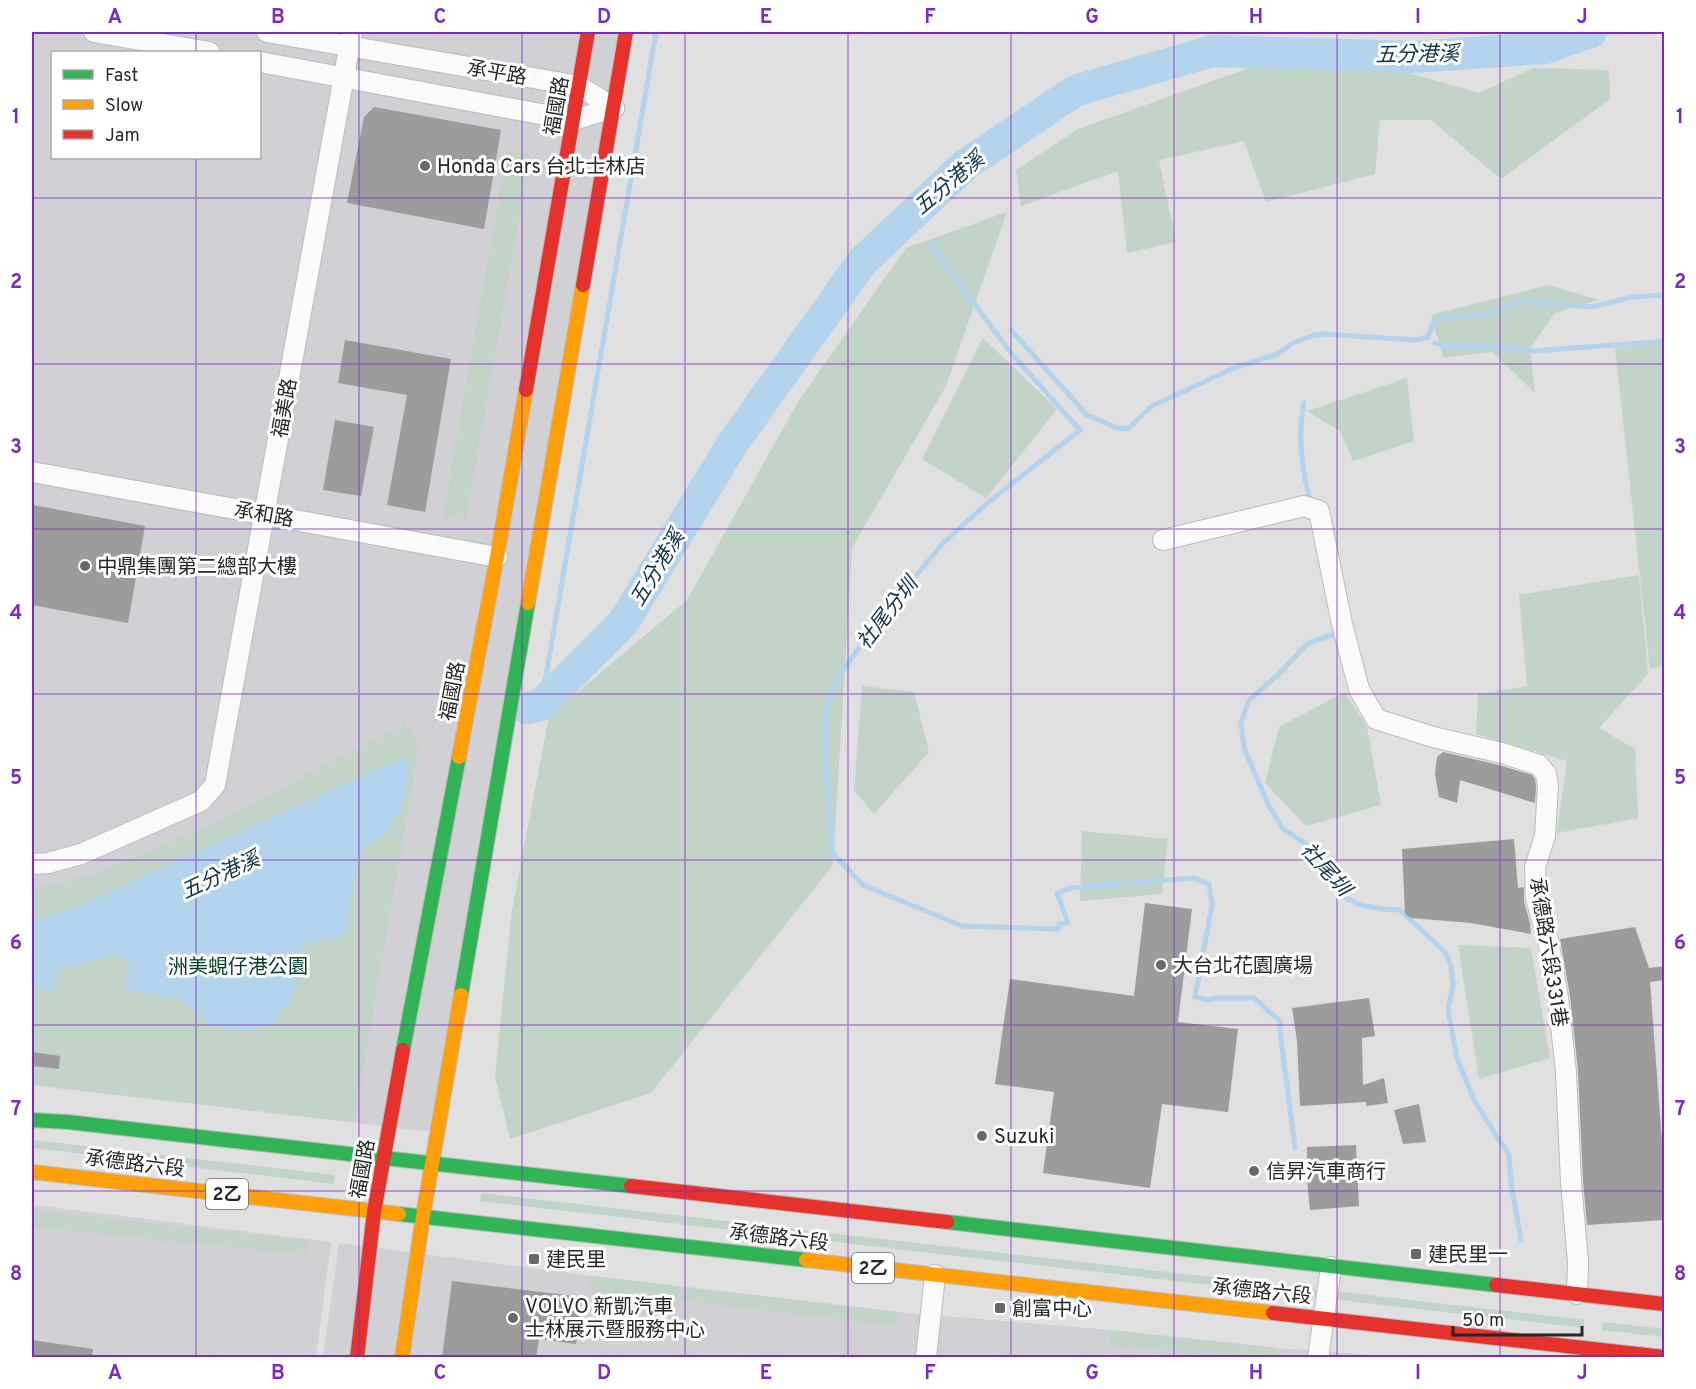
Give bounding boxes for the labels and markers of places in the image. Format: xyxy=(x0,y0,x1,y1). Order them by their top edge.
place label: Honda Cars 台北士林店 xyxy=(437,155,646,181)
marker: Honda Cars 台北士林店 xyxy=(418,159,432,173)
place label: 中鼎集團第二總部大樓 xyxy=(97,555,297,581)
marker: 中鼎集團第二總部大樓 xyxy=(78,559,92,573)
place label: 大台北花園廣場 xyxy=(1173,954,1313,980)
marker: 大台北花園廣場 xyxy=(1154,958,1168,972)
place label: Suzuki xyxy=(994,1125,1054,1151)
marker: Suzuki xyxy=(975,1129,989,1143)
place label: 信昇汽車商行 xyxy=(1266,1160,1386,1186)
marker: 信昇汽車商行 xyxy=(1247,1164,1261,1178)
place label: 建民里一 xyxy=(1428,1243,1508,1269)
marker: 建民里一 xyxy=(1409,1247,1423,1261)
place label: 建民里 xyxy=(546,1248,606,1274)
marker: 建民里 xyxy=(527,1252,541,1266)
place label: VOLVO 新凱汽車 士林展示暨服務中心 xyxy=(525,1295,705,1344)
place label: 創富中心 xyxy=(1012,1297,1092,1323)
marker: 創富中心 xyxy=(993,1301,1007,1315)
marker: VOLVO 新凱汽車 士林展示暨服務中心 xyxy=(506,1311,520,1325)

